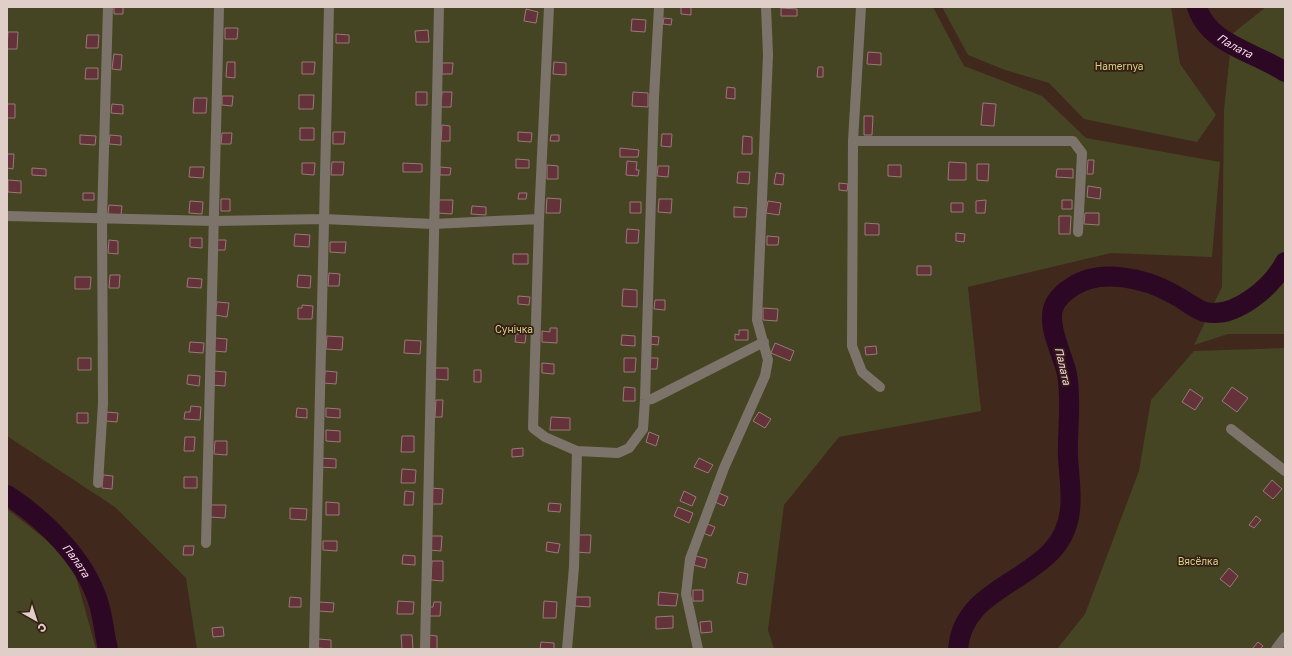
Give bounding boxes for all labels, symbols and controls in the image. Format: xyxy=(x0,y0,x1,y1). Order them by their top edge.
water label: Палата xyxy=(1215,30,1256,61)
park label: Hamernya xyxy=(1095,60,1143,72)
park label: Сунічка xyxy=(495,323,533,335)
water label: Палата xyxy=(1053,346,1074,387)
water label: Палата xyxy=(60,541,94,580)
park label: Вясёлка xyxy=(1178,555,1218,567)
north arrow xyxy=(16,600,56,640)
text: С xyxy=(35,621,50,636)

